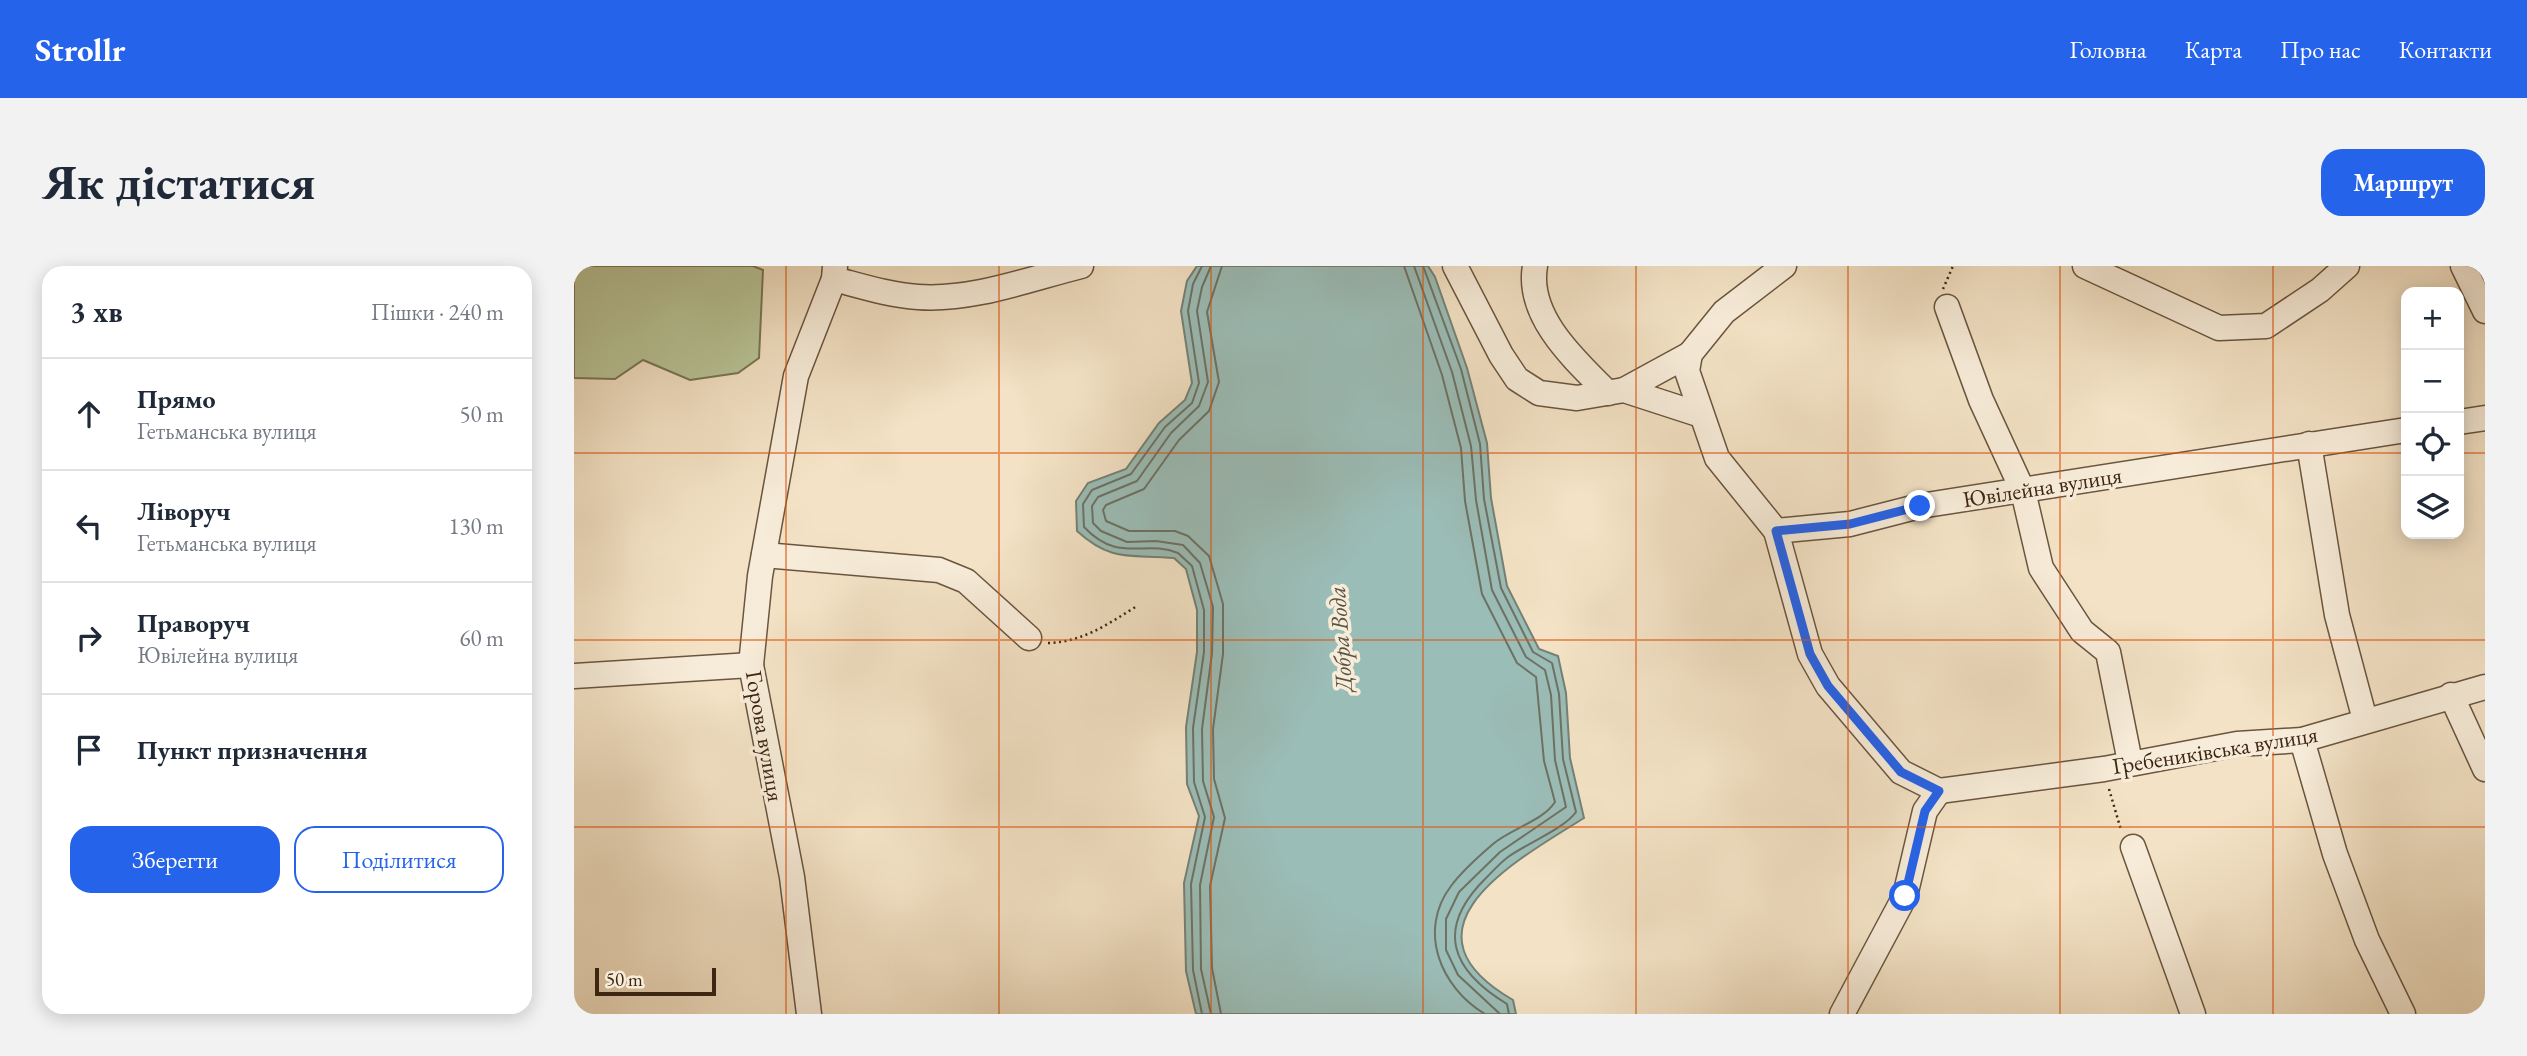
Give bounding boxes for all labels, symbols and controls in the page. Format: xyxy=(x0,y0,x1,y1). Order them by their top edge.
text: Strollr xyxy=(35,28,126,71)
text: Головна xyxy=(2069,34,2147,65)
text: Карта xyxy=(2185,34,2242,65)
text: Про нас xyxy=(2280,34,2361,65)
text: Контакти xyxy=(2399,34,2492,65)
button: Маршрут xyxy=(2321,149,2485,216)
text: Як дістатися xyxy=(42,150,316,214)
map controls xyxy=(2401,287,2464,539)
button: + xyxy=(2401,287,2464,350)
text: 3 хв xyxy=(70,292,123,331)
text: Пішки · 240 m xyxy=(371,297,504,327)
button: − xyxy=(2401,350,2464,413)
text: Прямо xyxy=(137,382,216,416)
icon: ahead xyxy=(70,395,108,433)
text: 50 m xyxy=(459,399,504,429)
button: locate xyxy=(2401,413,2464,476)
text: Гетьманська вулиця xyxy=(137,416,317,446)
street label: Ювілейна вулиця xyxy=(1960,460,2124,514)
button: layers xyxy=(2401,476,2464,539)
route end xyxy=(1904,490,1935,521)
text: Ліворуч xyxy=(137,494,231,528)
icon: left xyxy=(70,507,108,545)
text: 130 m xyxy=(448,511,504,541)
text: Гетьманська вулиця xyxy=(137,528,317,558)
water label: Добра Вода xyxy=(1321,585,1359,695)
text: Праворуч xyxy=(137,606,250,640)
icon: right xyxy=(70,619,108,657)
text: 60 m xyxy=(459,623,504,653)
text: Ювілейна вулиця xyxy=(137,640,298,670)
street label: Горова вулиця xyxy=(739,668,791,804)
street label: Гребениківська вулиця xyxy=(2110,719,2320,781)
icon: arrive xyxy=(70,731,108,769)
text: Пункт призначення xyxy=(137,733,368,767)
button: Зберегти xyxy=(70,826,280,893)
button: Поділитися xyxy=(294,826,504,893)
route start xyxy=(1889,880,1920,911)
scale bar xyxy=(595,965,716,997)
text: 50 m xyxy=(606,967,643,992)

